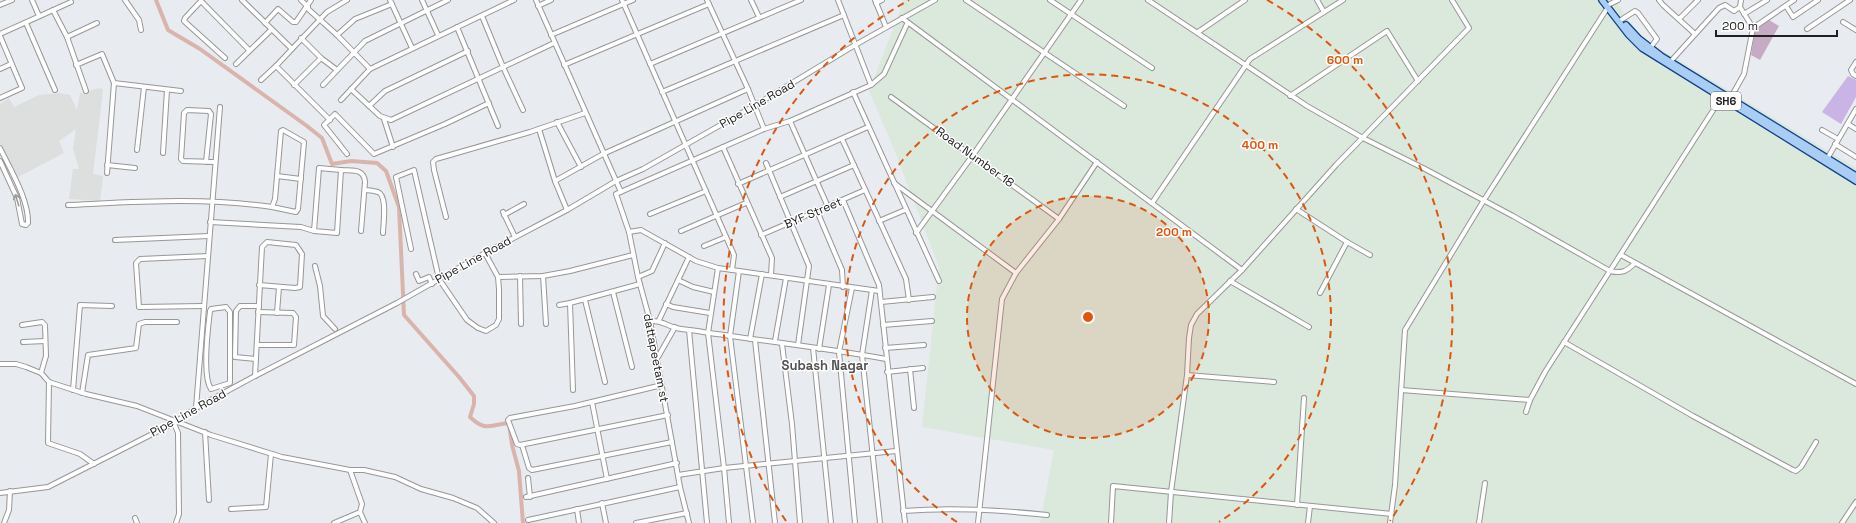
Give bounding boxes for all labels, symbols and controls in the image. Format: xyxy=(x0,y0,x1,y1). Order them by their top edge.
scale bar xyxy=(1716,12,1837,38)
text: 200 m xyxy=(1722,18,1758,34)
text: 600 m xyxy=(1327,52,1363,68)
street label: Pipe Line Road xyxy=(716,76,798,132)
road number: SH6 xyxy=(1711,92,1741,110)
street label: Road Number 18 xyxy=(933,123,1017,191)
text: 400 m xyxy=(1242,137,1278,153)
one-way arrow xyxy=(13,194,20,207)
street label: BYF Street xyxy=(782,194,844,232)
text: 200 m xyxy=(1156,224,1192,240)
street label: Pipe Line Road xyxy=(432,233,514,287)
centre of rings xyxy=(1081,310,1095,324)
street label: dattapeetam st xyxy=(640,312,672,404)
district label: Subash Nagar xyxy=(782,357,868,374)
street label: Pipe Line Road xyxy=(147,386,229,440)

